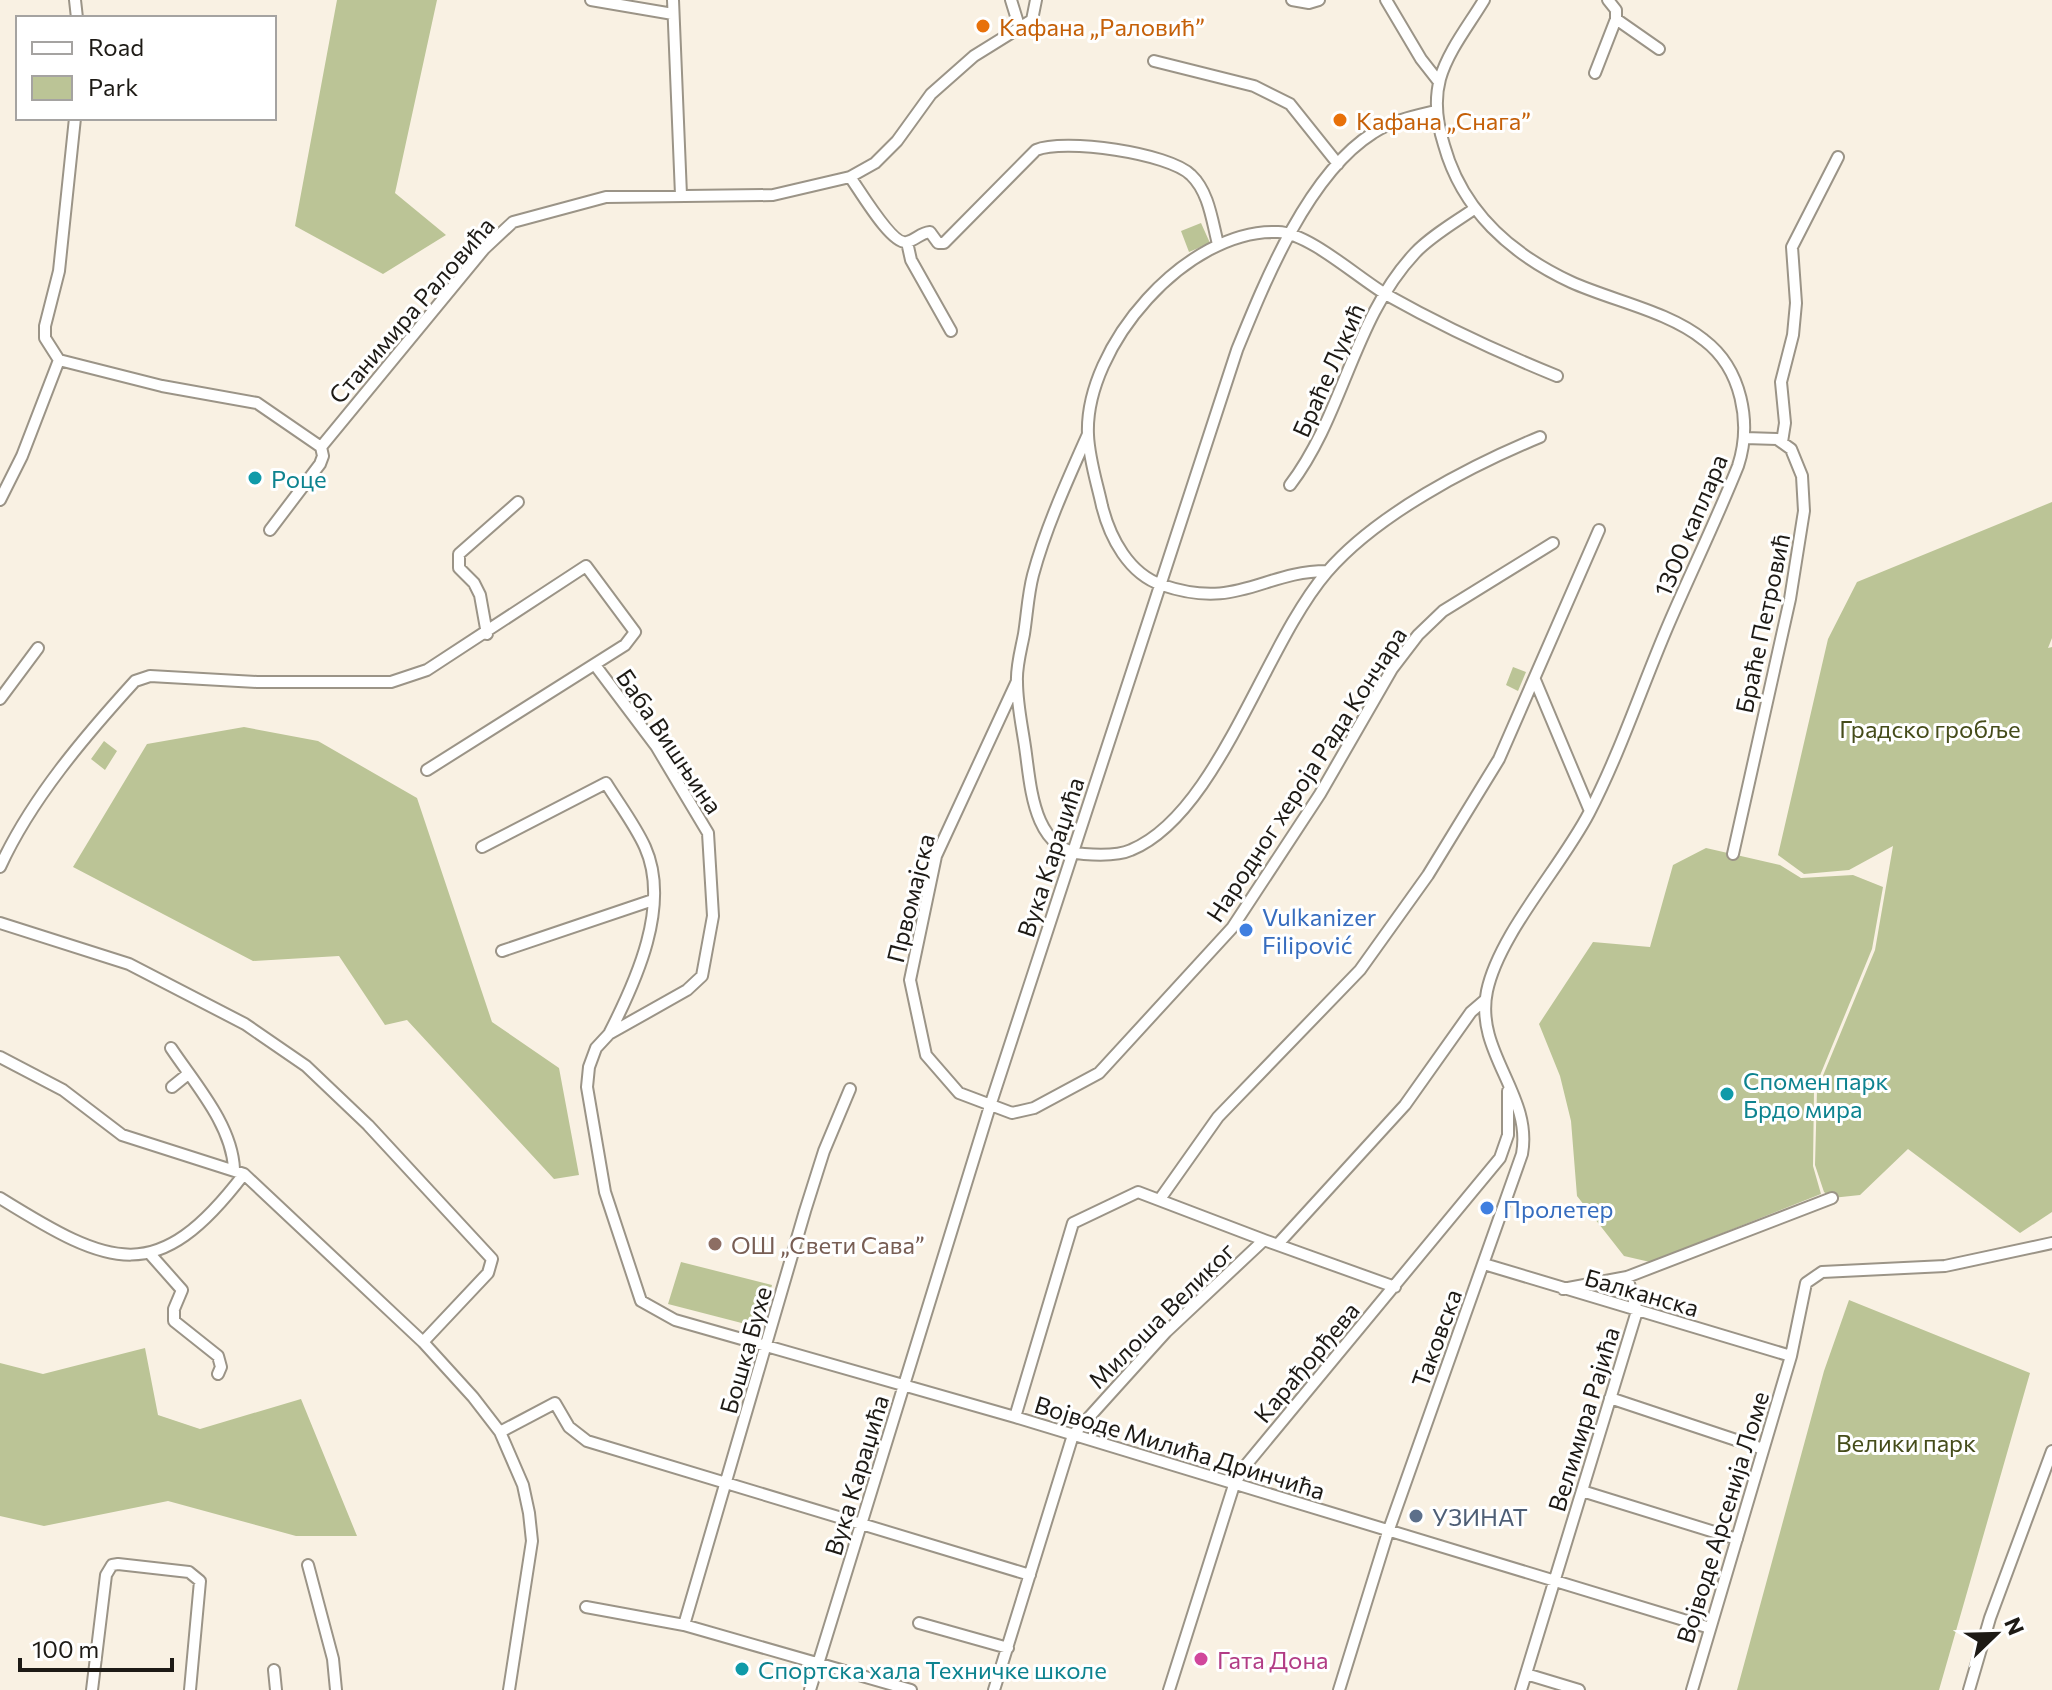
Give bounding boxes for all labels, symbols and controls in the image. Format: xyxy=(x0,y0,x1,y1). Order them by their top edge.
place label: Кафана „Раловић” xyxy=(999,12,1205,41)
legend xyxy=(16,16,276,120)
marker: Кафана „Раловић” xyxy=(974,17,992,35)
text: Road xyxy=(88,32,144,61)
text: Park xyxy=(88,72,138,101)
place label: Кафана „Снага” xyxy=(1356,106,1531,135)
marker: Кафана „Снага” xyxy=(1331,111,1349,129)
street label: Станимира Раловића xyxy=(322,211,500,409)
street label: Браће Лукић xyxy=(1286,299,1370,441)
street label: 1300 каплара xyxy=(1647,450,1733,600)
place label: Роце xyxy=(271,464,327,493)
marker: Роце xyxy=(246,469,264,487)
street label: Браће Петровић xyxy=(1729,531,1795,715)
street label: Народног хероја Рада Кончара xyxy=(1200,621,1412,927)
street label: Баба Вишњина xyxy=(611,663,729,819)
park label: Градско гробље xyxy=(1839,714,2021,743)
street label: Вука Караџића xyxy=(1011,773,1089,941)
street label: Првомајска xyxy=(880,831,940,965)
place label: Vulkanizer Filipović xyxy=(1262,902,1377,959)
marker: Vulkanizer Filipović xyxy=(1237,921,1255,939)
place label: Спомен парк Брдо мира xyxy=(1743,1066,1888,1123)
marker: Спомен парк Брдо мира xyxy=(1718,1085,1736,1103)
place label: Пролетер xyxy=(1503,1194,1613,1223)
marker: Пролетер xyxy=(1478,1199,1496,1217)
place label: ОШ „Свети Сава” xyxy=(731,1230,925,1259)
marker: ОШ „Свети Сава” xyxy=(706,1235,724,1253)
street label: Милоша Великог xyxy=(1082,1236,1240,1394)
street label: Балканска xyxy=(1582,1262,1702,1322)
street label: Бошка Бухе xyxy=(713,1283,777,1417)
street label: Таковска xyxy=(1405,1285,1467,1391)
street label: Карађорђева xyxy=(1247,1296,1365,1428)
street label: Велимира Рајића xyxy=(1541,1323,1625,1515)
street label: Војводе Арсенија Ломе xyxy=(1670,1388,1774,1646)
street label: Војводе Милића Дринчића xyxy=(1031,1389,1329,1505)
street label: Вука Караџића xyxy=(818,1391,894,1559)
park label: Велики парк xyxy=(1836,1428,1976,1457)
place label: УЗИНАТ xyxy=(1432,1502,1528,1531)
marker: УЗИНАТ xyxy=(1407,1507,1425,1525)
north arrow xyxy=(1956,1594,2036,1674)
text: N xyxy=(1999,1613,2031,1639)
scale bar xyxy=(20,1622,172,1672)
text: 100 m xyxy=(32,1634,99,1663)
place label: Гата Дона xyxy=(1217,1645,1329,1674)
marker: Гата Дона xyxy=(1192,1650,1210,1668)
place label: Спортска хала Техничке школе xyxy=(758,1655,1107,1684)
marker: Спортска хала Техничке школе xyxy=(733,1660,751,1678)

